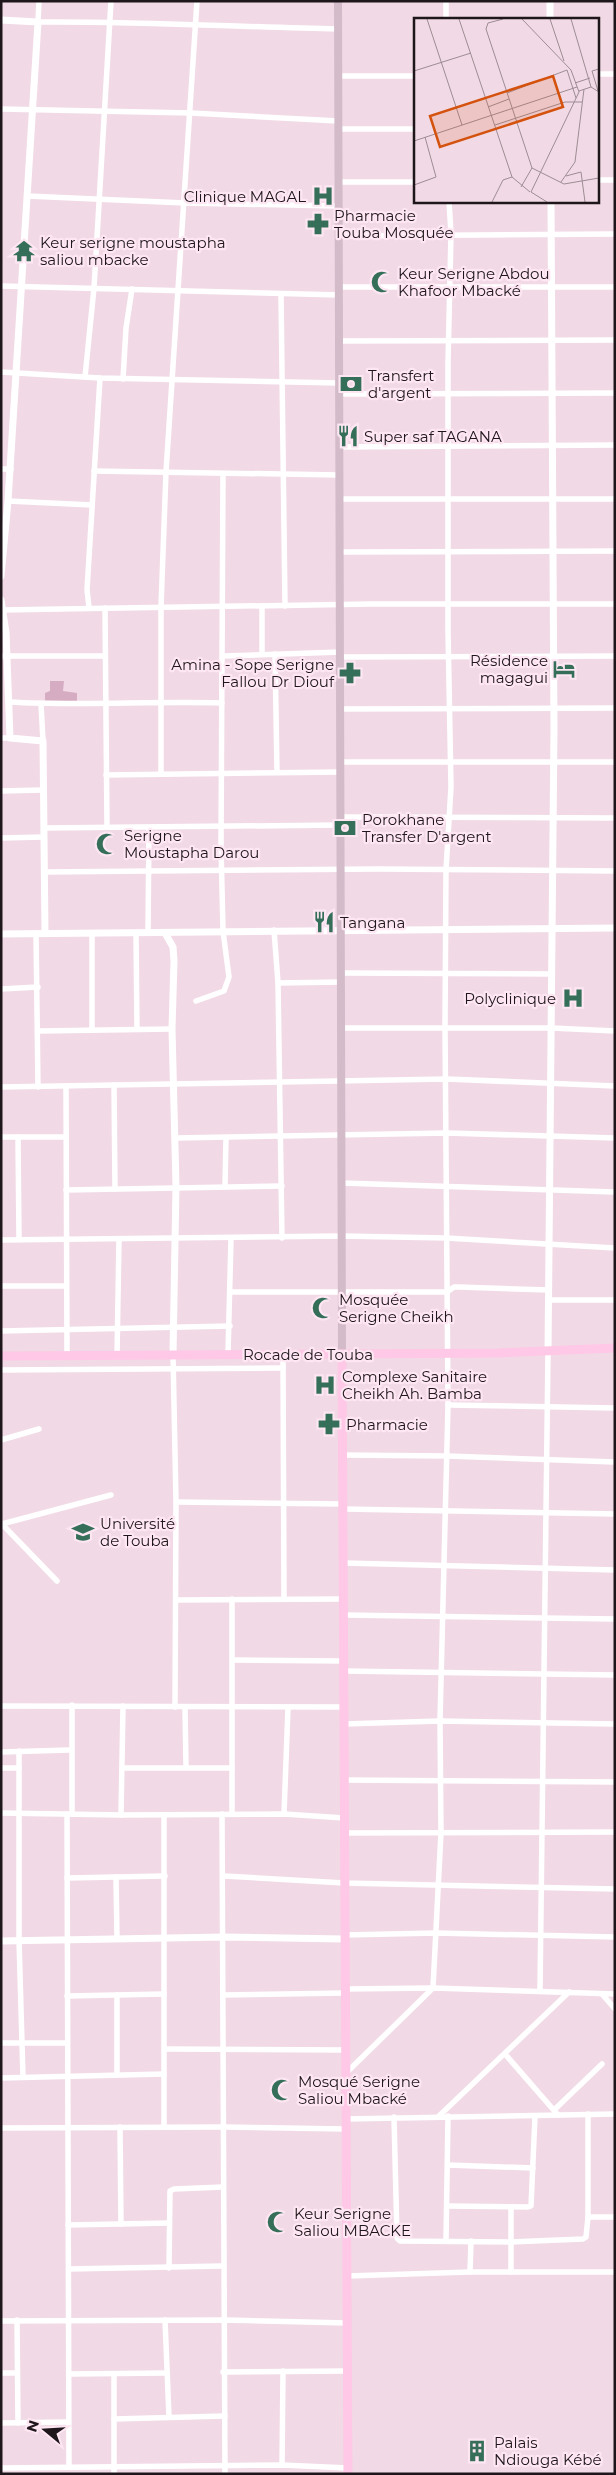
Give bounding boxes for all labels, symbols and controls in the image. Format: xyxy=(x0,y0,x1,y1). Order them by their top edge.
inset map xyxy=(414,18,598,202)
hospital icon: Clinique MAGAL xyxy=(310,183,336,209)
place label: Clinique MAGAL xyxy=(184,187,306,206)
place label: Pharmacie Touba Mosquée xyxy=(334,206,454,242)
pharmacy icon: Pharmacie Touba Mosquée xyxy=(305,211,331,237)
place label: Keur serigne moustapha saliou mbacke xyxy=(40,233,226,269)
temple icon: Keur serigne moustapha saliou mbacke xyxy=(11,238,37,264)
place label: Keur Serigne Abdou Khafoor Mbacké xyxy=(398,264,550,300)
mosque icon: Keur Serigne Abdou Khafoor Mbacké xyxy=(369,269,395,295)
place label: Transfert d'argent xyxy=(368,366,434,402)
bank icon: Transfert d'argent xyxy=(338,371,364,397)
restaurant icon: Super saf TAGANA xyxy=(335,423,361,449)
place label: Super saf TAGANA xyxy=(364,427,502,446)
place label: Résidence magagui xyxy=(470,651,548,687)
place label: Amina - Sope Serigne Fallou Dr Diouf xyxy=(171,655,335,691)
hotel icon: Résidence magagui xyxy=(551,656,577,682)
pharmacy icon: Amina - Sope Serigne Fallou Dr Diouf xyxy=(337,660,363,686)
place label: Porokhane Transfer D'argent xyxy=(362,810,491,846)
bank icon: Porokhane Transfer D'argent xyxy=(332,815,358,841)
place label: Serigne Moustapha Darou xyxy=(124,826,259,862)
mosque icon: Serigne Moustapha Darou xyxy=(94,831,120,857)
restaurant icon: Tangana xyxy=(311,909,337,935)
place label: Tangana xyxy=(340,913,405,932)
hospital icon: Polyclinique xyxy=(560,985,586,1011)
place label: Polyclinique xyxy=(464,989,556,1008)
place label: Mosquée Serigne Cheikh xyxy=(339,1290,454,1326)
mosque icon: Mosquée Serigne Cheikh xyxy=(310,1295,336,1321)
street label: Rocade de Touba xyxy=(243,1345,373,1364)
place label: Complexe Sanitaire Cheikh Ah. Bamba xyxy=(342,1367,487,1403)
hospital icon: Complexe Sanitaire Cheikh Ah. Bamba xyxy=(312,1372,338,1398)
pharmacy icon: Pharmacie xyxy=(316,1411,342,1437)
place label: Pharmacie xyxy=(346,1415,428,1434)
place label: Université de Touba xyxy=(100,1514,175,1550)
school or university icon: Université de Touba xyxy=(70,1519,96,1545)
place label: Mosqué Serigne Saliou Mbacké xyxy=(298,2072,420,2108)
mosque icon: Mosqué Serigne Saliou Mbacké xyxy=(269,2077,295,2103)
place label: Keur Serigne Saliou MBACKE xyxy=(294,2204,411,2240)
mosque icon: Keur Serigne Saliou MBACKE xyxy=(265,2209,291,2235)
north arrow xyxy=(20,2405,70,2455)
text: N xyxy=(22,2418,43,2434)
place label: Palais Ndiouga Kébé xyxy=(494,2433,602,2469)
building icon: Palais Ndiouga Kébé xyxy=(464,2438,490,2464)

